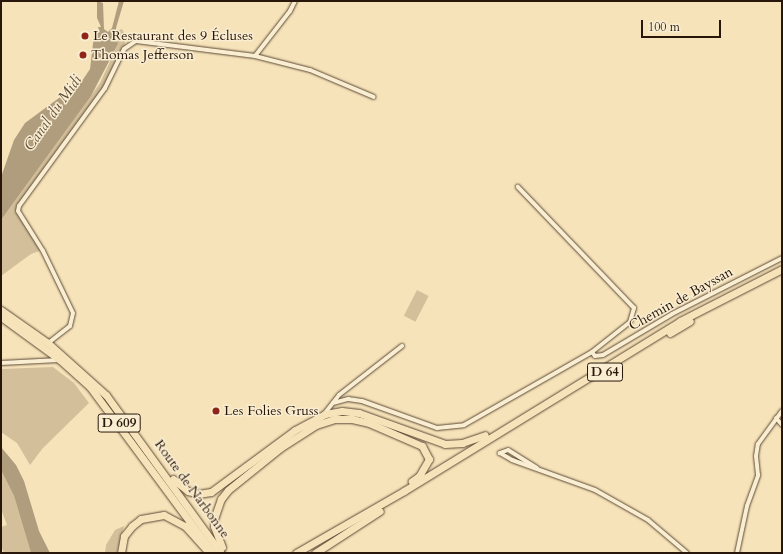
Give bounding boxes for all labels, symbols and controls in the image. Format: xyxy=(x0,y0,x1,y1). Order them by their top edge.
scale bar xyxy=(643,12,723,38)
text: 100 m xyxy=(648,19,680,35)
place label: Le Restaurant des 9 Écluses xyxy=(93,28,253,44)
marker: Le Restaurant des 9 Écluses xyxy=(80,31,90,41)
place label: Thomas Jefferson xyxy=(91,47,194,63)
marker: Thomas Jefferson xyxy=(78,50,88,60)
water label: Canal du Midi xyxy=(20,72,86,154)
street label: Chemin de Bayssan xyxy=(626,263,736,335)
road number: D 64 xyxy=(587,361,623,383)
place label: Les Folies Gruss xyxy=(224,403,318,419)
marker: Les Folies Gruss xyxy=(211,406,221,416)
road number: D 609 xyxy=(97,412,141,434)
street label: Route de Narbonne xyxy=(151,437,233,541)

